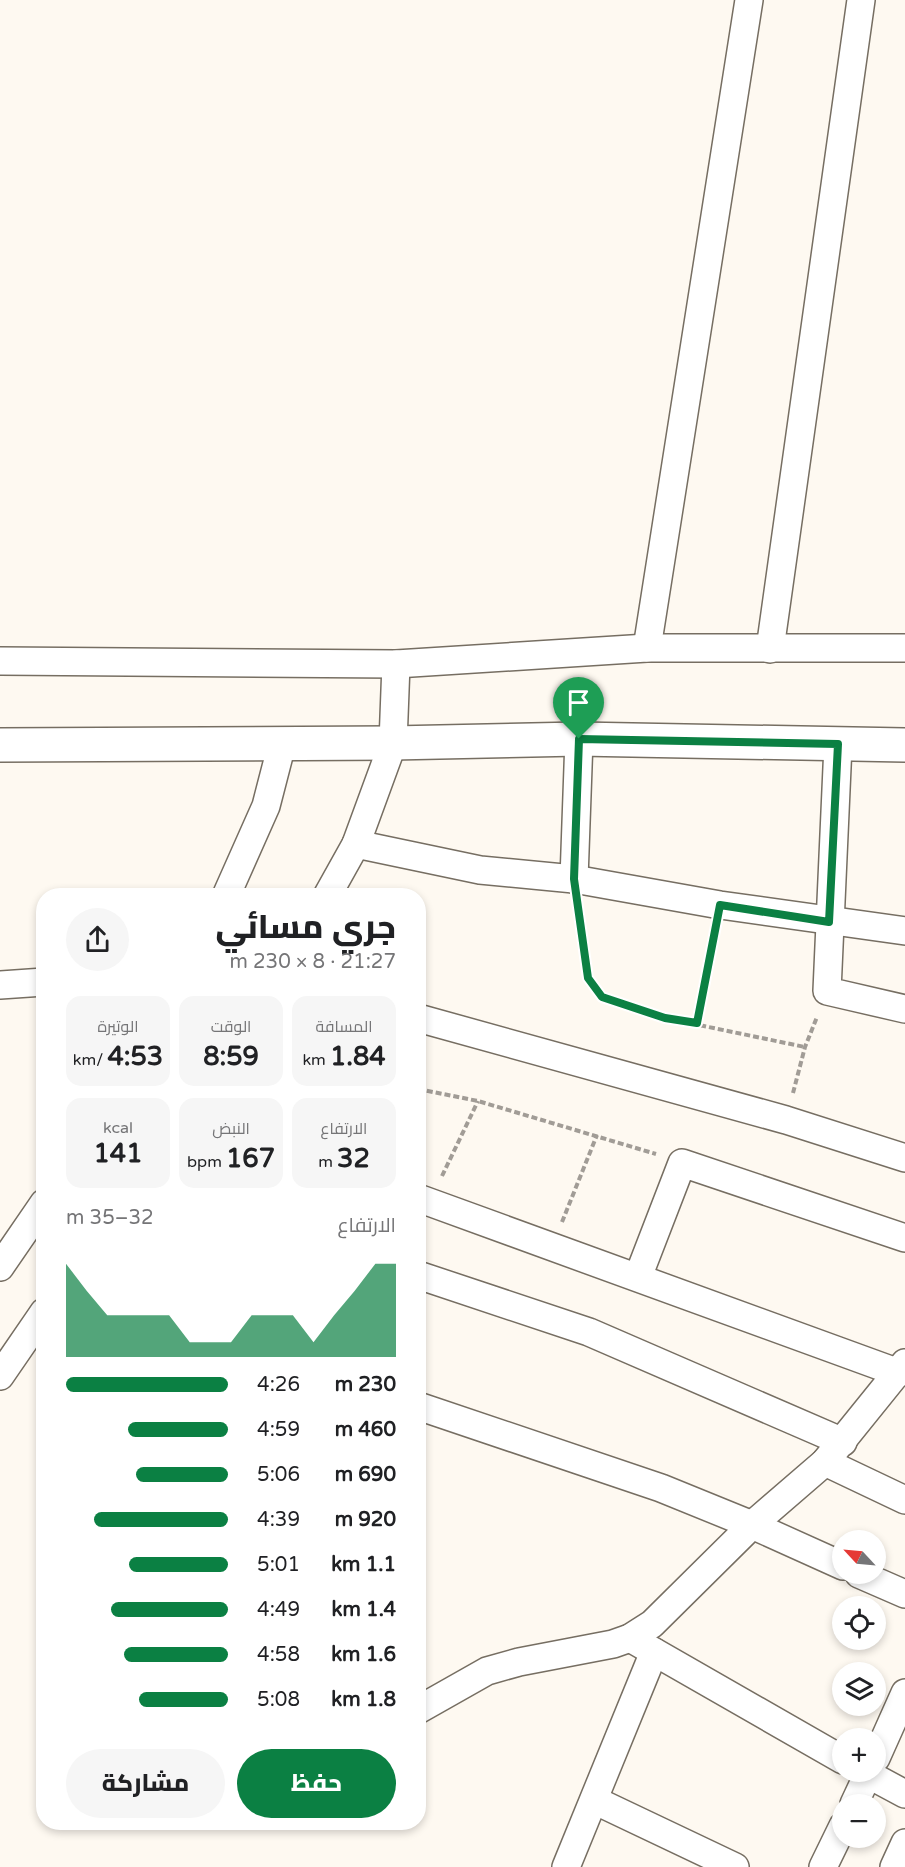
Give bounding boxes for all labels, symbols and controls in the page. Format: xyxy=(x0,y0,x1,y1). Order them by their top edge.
pin xyxy=(553,677,604,739)
icon: arrive xyxy=(562,686,595,719)
button: share xyxy=(66,908,129,971)
text: جري مسائي xyxy=(216,908,396,947)
text: 21:27 · 8 × 230 m xyxy=(229,950,396,974)
text: الوتيرة xyxy=(97,1017,139,1037)
text: الوقت xyxy=(211,1017,251,1037)
text: المسافة xyxy=(316,1017,372,1037)
text: 4:53 xyxy=(107,1041,163,1072)
text: 8:59 xyxy=(203,1041,259,1072)
text: 1.84 xyxy=(330,1041,386,1072)
text: /km xyxy=(73,1050,107,1070)
text: km xyxy=(302,1050,330,1070)
text: kcal xyxy=(103,1118,133,1138)
text: النبض xyxy=(212,1119,250,1139)
text: الارتفاع xyxy=(321,1119,367,1139)
text: 141 xyxy=(94,1138,142,1169)
text: 167 xyxy=(226,1143,275,1174)
text: 32 xyxy=(337,1143,370,1174)
text: bpm xyxy=(187,1152,226,1172)
text: m xyxy=(318,1152,337,1172)
text: 32–35 m xyxy=(66,1206,154,1230)
text: الارتفاع xyxy=(337,1214,396,1238)
text: 4:26 xyxy=(257,1373,300,1397)
text: 230 m xyxy=(335,1373,396,1397)
text: 4:59 xyxy=(257,1418,300,1442)
text: 460 m xyxy=(335,1418,396,1442)
text: 5:06 xyxy=(257,1463,300,1487)
text: 690 m xyxy=(335,1463,396,1487)
text: 4:39 xyxy=(257,1508,300,1532)
text: 920 m xyxy=(335,1508,396,1532)
north arrow xyxy=(832,1530,886,1584)
map controls xyxy=(832,1530,886,1848)
text: 5:01 xyxy=(257,1553,300,1577)
text: 1.1 km xyxy=(331,1553,396,1577)
button: locate xyxy=(832,1596,886,1650)
text: 4:49 xyxy=(257,1598,300,1622)
text: 1.4 km xyxy=(332,1598,396,1622)
text: 4:58 xyxy=(257,1643,300,1667)
text: 1.6 km xyxy=(331,1643,396,1667)
button: layers xyxy=(832,1662,886,1716)
text: 5:08 xyxy=(257,1688,300,1712)
text: 1.8 km xyxy=(331,1688,396,1712)
button: + xyxy=(832,1728,886,1782)
button: مشاركة xyxy=(66,1749,225,1818)
button: حفظ xyxy=(237,1749,396,1818)
button: − xyxy=(832,1794,886,1848)

